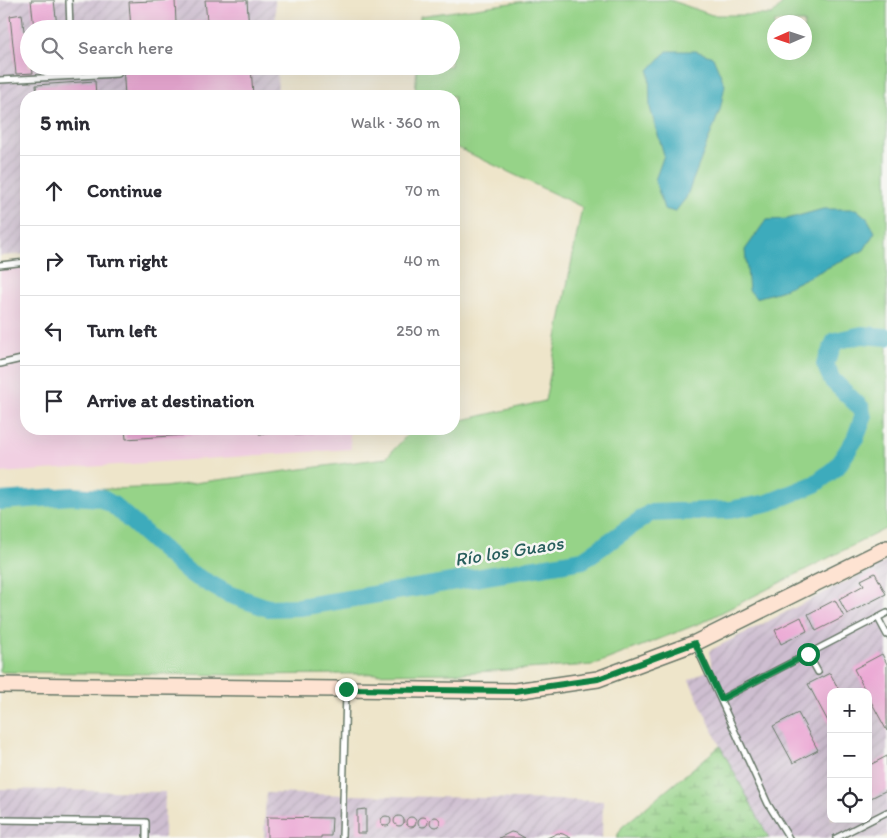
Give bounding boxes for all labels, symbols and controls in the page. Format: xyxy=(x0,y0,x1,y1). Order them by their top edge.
north arrow xyxy=(767,15,812,60)
search box xyxy=(20,20,460,75)
icon: search xyxy=(38,34,66,62)
text: Search here xyxy=(78,36,173,59)
text: 5 min xyxy=(40,110,90,135)
text: Walk · 360 m xyxy=(351,113,440,132)
icon: ahead xyxy=(40,177,68,205)
text: Continue xyxy=(87,179,162,202)
text: 70 m xyxy=(405,181,440,200)
icon: right xyxy=(40,247,68,275)
text: Turn right xyxy=(87,249,168,272)
text: 40 m xyxy=(403,251,440,270)
icon: left xyxy=(40,317,68,345)
text: Turn left xyxy=(87,319,157,342)
text: 250 m xyxy=(396,321,440,340)
icon: arrive xyxy=(40,387,68,415)
text: Arrive at destination xyxy=(87,389,254,412)
water label: Río los Guaos xyxy=(453,531,565,571)
route start xyxy=(797,643,820,666)
route end xyxy=(335,678,358,701)
map controls xyxy=(827,688,872,823)
button: + xyxy=(827,688,872,733)
button: − xyxy=(827,733,872,778)
button: locate xyxy=(827,778,872,823)

